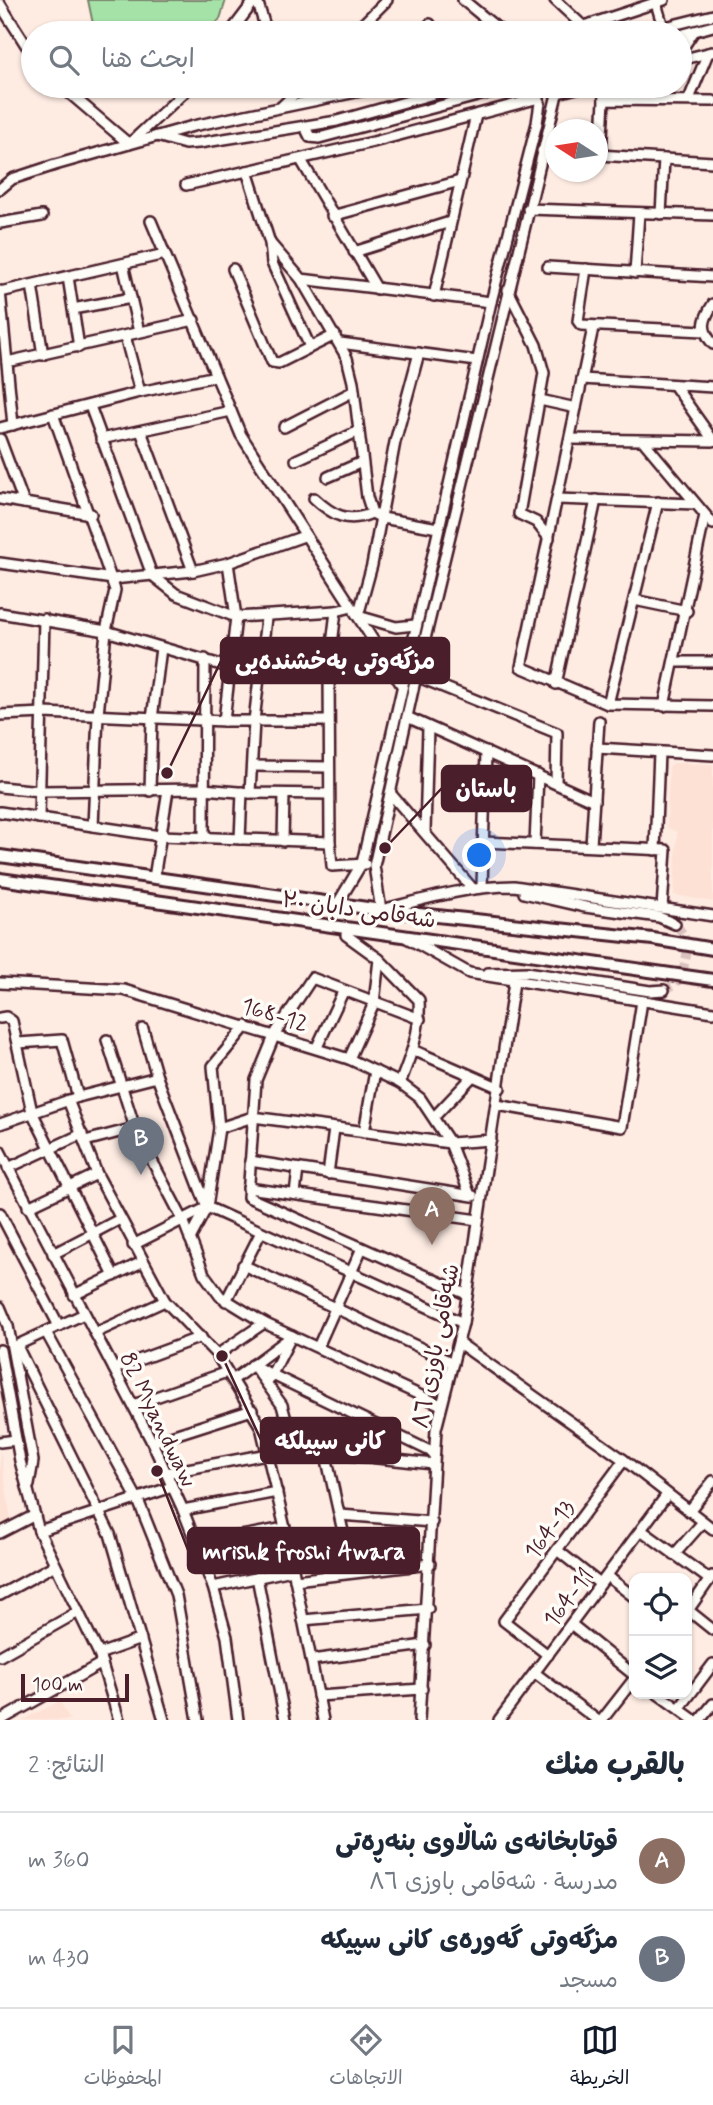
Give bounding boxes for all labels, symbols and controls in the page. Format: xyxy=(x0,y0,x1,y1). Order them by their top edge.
search box xyxy=(21,21,692,98)
icon: search xyxy=(45,41,83,79)
text: ابحث هنا xyxy=(101,43,195,77)
north arrow xyxy=(545,119,608,182)
callout: مزگەوتی بەخشندەیی xyxy=(221,638,449,683)
text: مزگەوتی بەخشندەیی xyxy=(235,646,435,678)
callout: باستان xyxy=(442,766,531,811)
text: باستان xyxy=(455,775,517,806)
your location xyxy=(462,838,496,872)
street label: شەقامی دابان ٣٠ xyxy=(280,885,438,937)
street label: 168-12 xyxy=(237,992,311,1040)
pin: B xyxy=(118,1117,164,1175)
pin: A xyxy=(409,1187,455,1245)
street label: شەقامی باوزی ٨٦ xyxy=(406,1261,468,1432)
street label: 82 Myandwaw xyxy=(111,1347,203,1493)
callout: کانی سپیلکە xyxy=(261,1418,400,1463)
text: کانی سپیلکە xyxy=(274,1427,386,1458)
street label: 164-13 xyxy=(518,1494,583,1566)
callout: mrishk froshi Awara xyxy=(188,1528,419,1573)
text: mrishk froshi Awara xyxy=(202,1537,406,1568)
street label: 164-11 xyxy=(537,1562,602,1634)
map controls xyxy=(629,1573,692,1699)
button: locate xyxy=(629,1573,692,1636)
button: layers xyxy=(629,1636,692,1699)
scale bar xyxy=(21,1671,130,1703)
text: 100 m xyxy=(32,1673,83,1698)
text: بالقرب منك xyxy=(545,1746,685,1785)
text: النتائج: 2 xyxy=(28,1751,105,1781)
text: قوتابخانەی شاڵاوی بنەڕەتی xyxy=(335,1826,618,1860)
text: 360 m xyxy=(28,1846,89,1876)
text: A xyxy=(654,1846,670,1876)
text: مدرسة · شەقامی باوزی ٨٦ xyxy=(369,1868,618,1898)
text: مزگەوتی گەورەی کانی سپیکە xyxy=(320,1924,618,1958)
text: 430 m xyxy=(28,1944,89,1974)
text: B xyxy=(655,1944,669,1974)
text: مسجد xyxy=(559,1966,618,1996)
tab: المحفوظات xyxy=(84,2021,162,2094)
tab: الاتجاهات xyxy=(329,2021,403,2094)
tab: الخريطة xyxy=(570,2021,629,2094)

